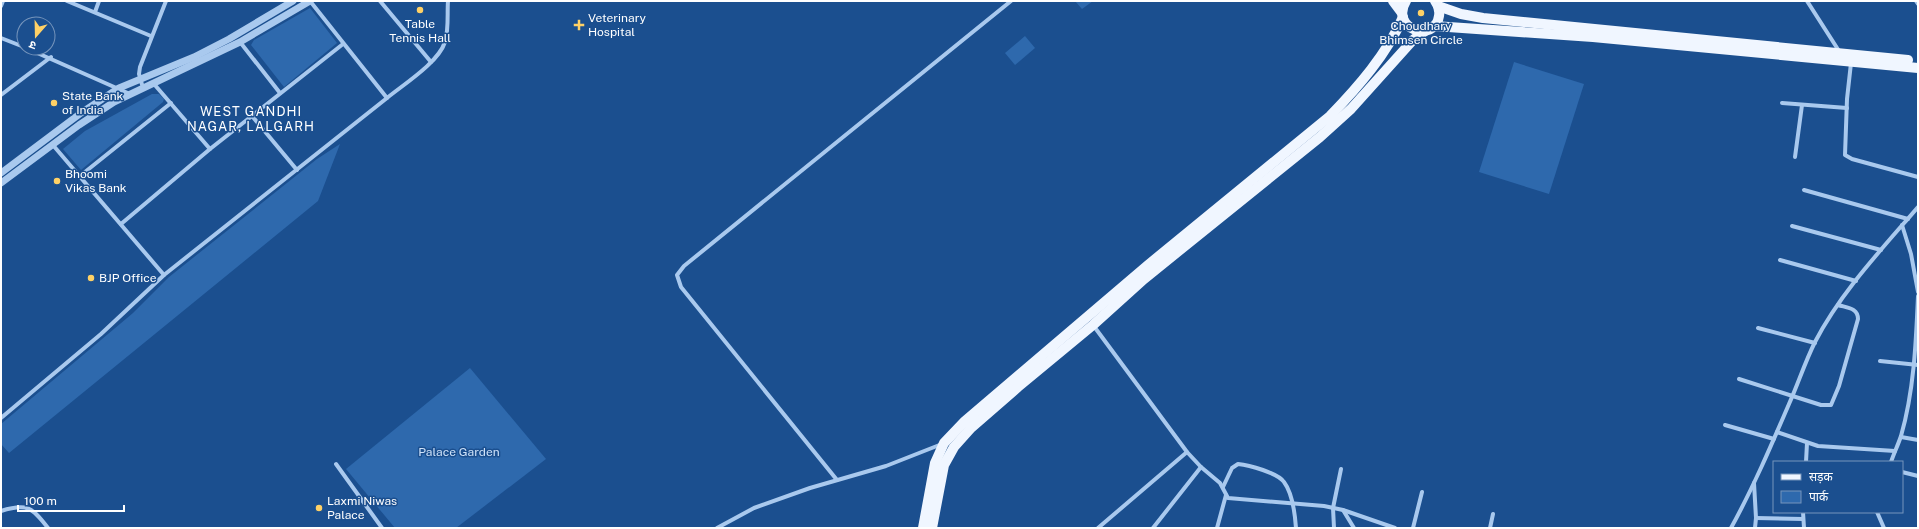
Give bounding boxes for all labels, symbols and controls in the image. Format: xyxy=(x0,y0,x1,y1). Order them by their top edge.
marker: Table Tennis Hall xyxy=(415,5,425,15)
marker: Choudhary Bhimsen Circle xyxy=(1416,8,1426,18)
place label: Veterinary Hospital xyxy=(588,11,646,39)
north arrow xyxy=(16,16,56,56)
place label: Table Tennis Hall xyxy=(389,17,451,45)
marker: Veterinary Hospital xyxy=(573,19,585,31)
place label: Choudhary Bhimsen Circle xyxy=(1379,19,1463,47)
text: उ xyxy=(27,38,38,52)
place label: State Bank of India xyxy=(62,89,124,117)
marker: State Bank of India xyxy=(49,98,59,108)
district label: WEST GANDHI NAGAR, LALGARH xyxy=(187,104,315,134)
place label: Bhoomi Vikas Bank xyxy=(65,167,127,195)
marker: Bhoomi Vikas Bank xyxy=(52,176,62,186)
place label: BJP Office xyxy=(99,271,157,285)
marker: BJP Office xyxy=(86,273,96,283)
park label: Palace Garden xyxy=(418,445,500,459)
legend xyxy=(1773,461,1903,513)
text: सड़क xyxy=(1809,470,1834,484)
scale bar xyxy=(18,487,124,513)
text: पार्क xyxy=(1809,490,1829,504)
text: 100 m xyxy=(24,494,57,508)
place label: Laxmi Niwas Palace xyxy=(327,494,397,522)
marker: Laxmi Niwas Palace xyxy=(314,503,324,513)

